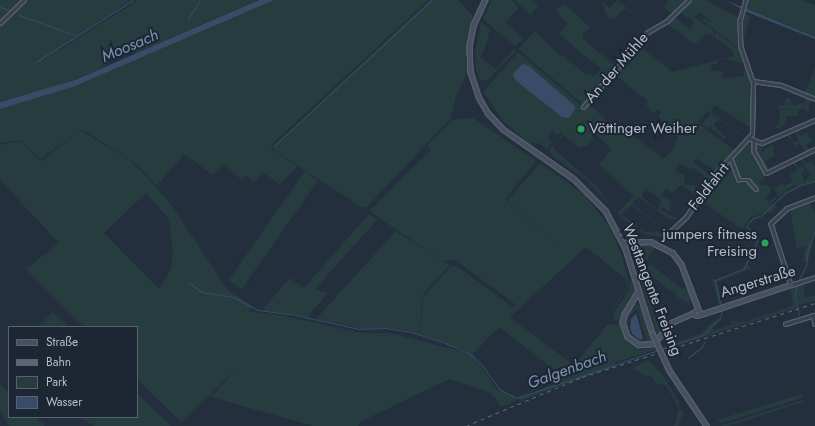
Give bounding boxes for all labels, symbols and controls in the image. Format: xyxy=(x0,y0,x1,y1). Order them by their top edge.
water label: Moosach xyxy=(99,25,161,67)
street label: An der Mühle xyxy=(582,29,652,107)
place label: Vöttinger Weiher xyxy=(589,120,697,138)
marker: Vöttinger Weiher xyxy=(576,124,586,134)
street label: Feldfahrt xyxy=(685,160,733,214)
street label: Westtangente Freising xyxy=(619,222,685,358)
place label: jumpers fitness Freising xyxy=(662,225,757,260)
marker: jumpers fitness Freising xyxy=(760,238,770,248)
street label: Angerstraße xyxy=(718,262,798,302)
legend xyxy=(8,326,138,418)
text: Straße xyxy=(46,333,78,351)
water label: Galgenbach xyxy=(525,347,609,393)
text: Bahn xyxy=(46,353,71,371)
text: Park xyxy=(46,373,67,391)
text: Wasser xyxy=(46,393,82,411)

